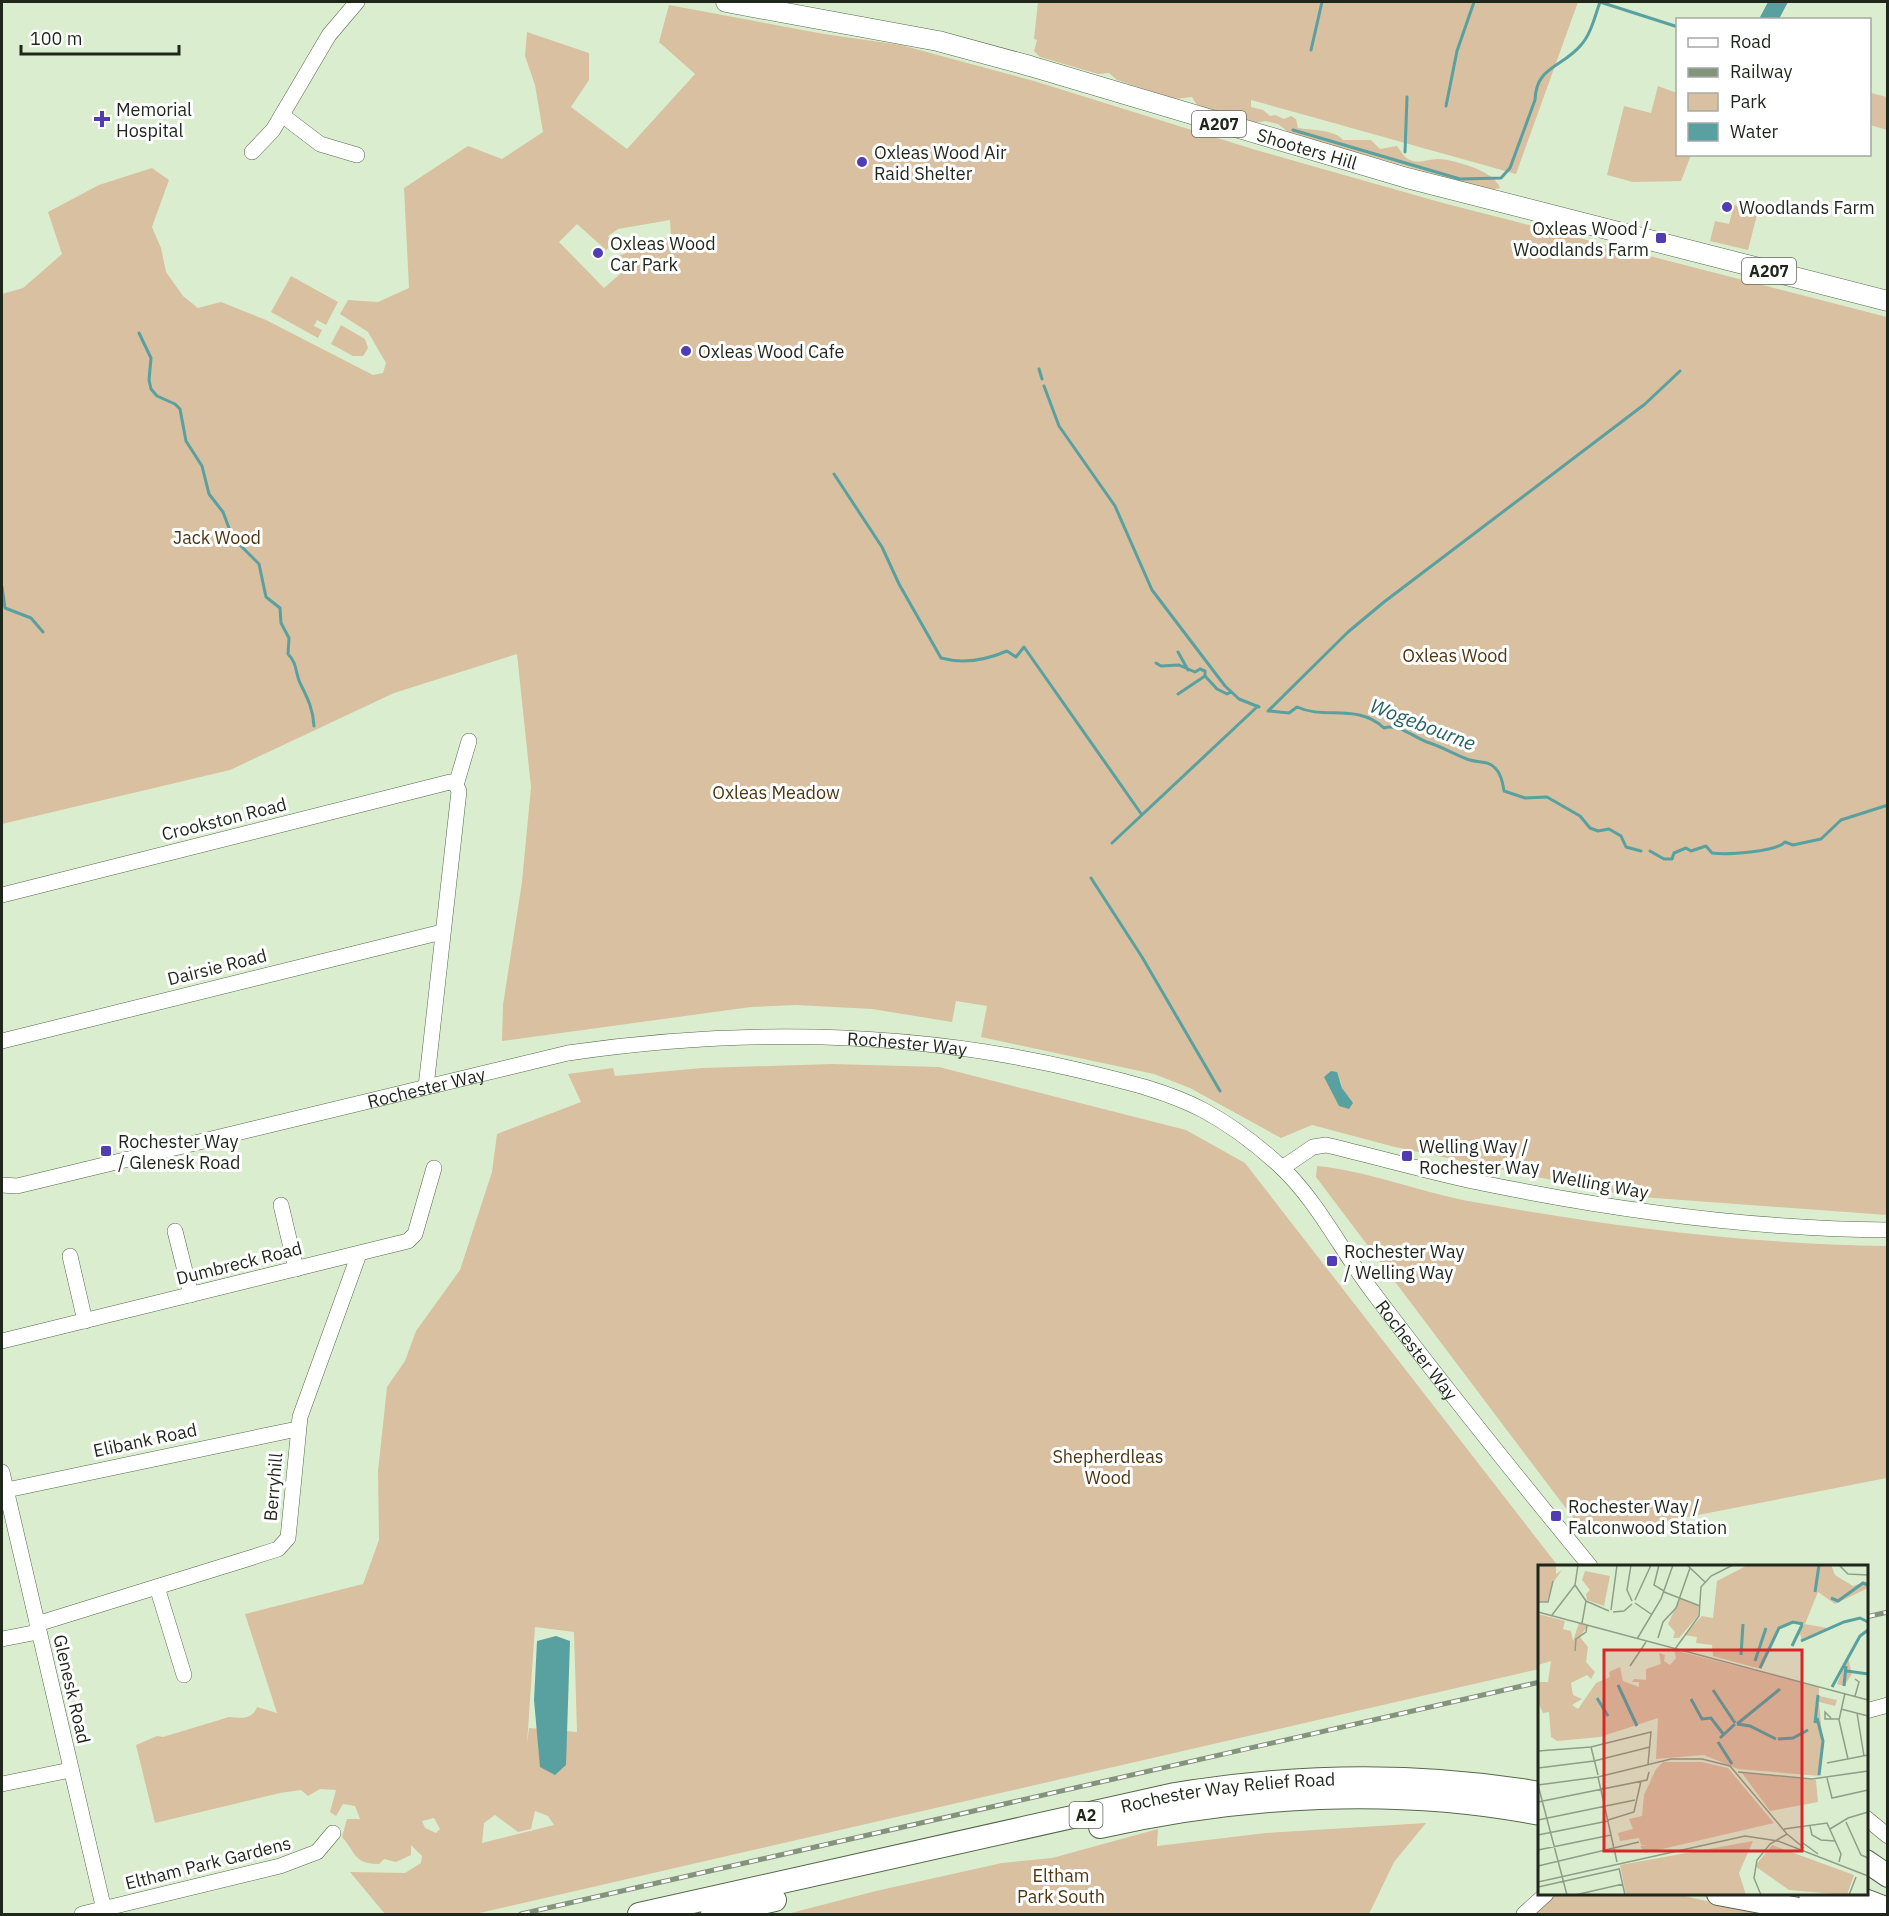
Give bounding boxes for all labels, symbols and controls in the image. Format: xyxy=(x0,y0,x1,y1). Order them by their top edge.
scale bar xyxy=(21,18,178,56)
legend xyxy=(1676,18,1871,156)
text: 100 m xyxy=(30,27,82,50)
text: Road xyxy=(1730,30,1771,53)
text: Railway xyxy=(1730,60,1792,83)
text: Park xyxy=(1730,90,1767,113)
place label: Memorial Hospital xyxy=(116,98,192,142)
marker: Memorial Hospital xyxy=(93,110,111,128)
road number: A207 xyxy=(1192,111,1246,137)
text: Water xyxy=(1730,120,1779,143)
street label: Shooters Hill xyxy=(1254,123,1360,174)
place label: Oxleas Wood Air Raid Shelter xyxy=(874,141,1007,185)
marker: Oxleas Wood Air Raid Shelter xyxy=(855,155,869,169)
place label: Woodlands Farm xyxy=(1739,196,1875,219)
marker: Woodlands Farm xyxy=(1720,200,1734,214)
place label: Oxleas Wood / Woodlands Farm xyxy=(1513,217,1649,261)
marker: Oxleas Wood / Woodlands Farm xyxy=(1654,231,1668,245)
place label: Oxleas Wood Car Park xyxy=(610,232,716,276)
marker: Oxleas Wood Car Park xyxy=(591,246,605,260)
road number: A207 xyxy=(1742,258,1796,284)
place label: Oxleas Wood Cafe xyxy=(698,340,844,363)
marker: Oxleas Wood Cafe xyxy=(679,344,693,358)
park label: Jack Wood xyxy=(173,526,261,549)
park label: Oxleas Wood xyxy=(1402,644,1508,667)
water label: Wogebourne xyxy=(1366,692,1480,756)
park label: Oxleas Meadow xyxy=(712,781,840,804)
street label: Crookston Road xyxy=(159,792,289,846)
street label: Dairsie Road xyxy=(165,944,269,990)
street label: Rochester Way xyxy=(846,1026,969,1061)
street label: Rochester Way xyxy=(365,1062,488,1113)
place label: Rochester Way / Glenesk Road xyxy=(118,1130,240,1174)
place label: Welling Way / Rochester Way xyxy=(1419,1135,1539,1179)
marker: Rochester Way / Glenesk Road xyxy=(99,1144,113,1158)
marker: Welling Way / Rochester Way xyxy=(1400,1149,1414,1163)
street label: Welling Way xyxy=(1550,1164,1650,1204)
street label: Dumbreck Road xyxy=(174,1236,304,1290)
place label: Rochester Way / Welling Way xyxy=(1344,1240,1464,1284)
marker: Rochester Way / Welling Way xyxy=(1325,1254,1339,1268)
street label: Rochester Way xyxy=(1371,1295,1463,1405)
street label: Elibank Road xyxy=(91,1418,199,1462)
park label: Shepherdleas Wood xyxy=(1052,1445,1164,1489)
street label: Berryhill xyxy=(259,1452,287,1522)
place label: Rochester Way / Falconwood Station xyxy=(1568,1495,1727,1539)
marker: Rochester Way / Falconwood Station xyxy=(1549,1509,1563,1523)
inset map xyxy=(1538,1565,1868,1895)
street label: Glenesk Road xyxy=(48,1632,96,1746)
street label: Rochester Way Relief Road xyxy=(1118,1767,1336,1817)
road number: A2 xyxy=(1070,1802,1102,1828)
street label: Eltham Park Gardens xyxy=(123,1831,293,1895)
park label: Eltham Park South xyxy=(1017,1864,1105,1908)

